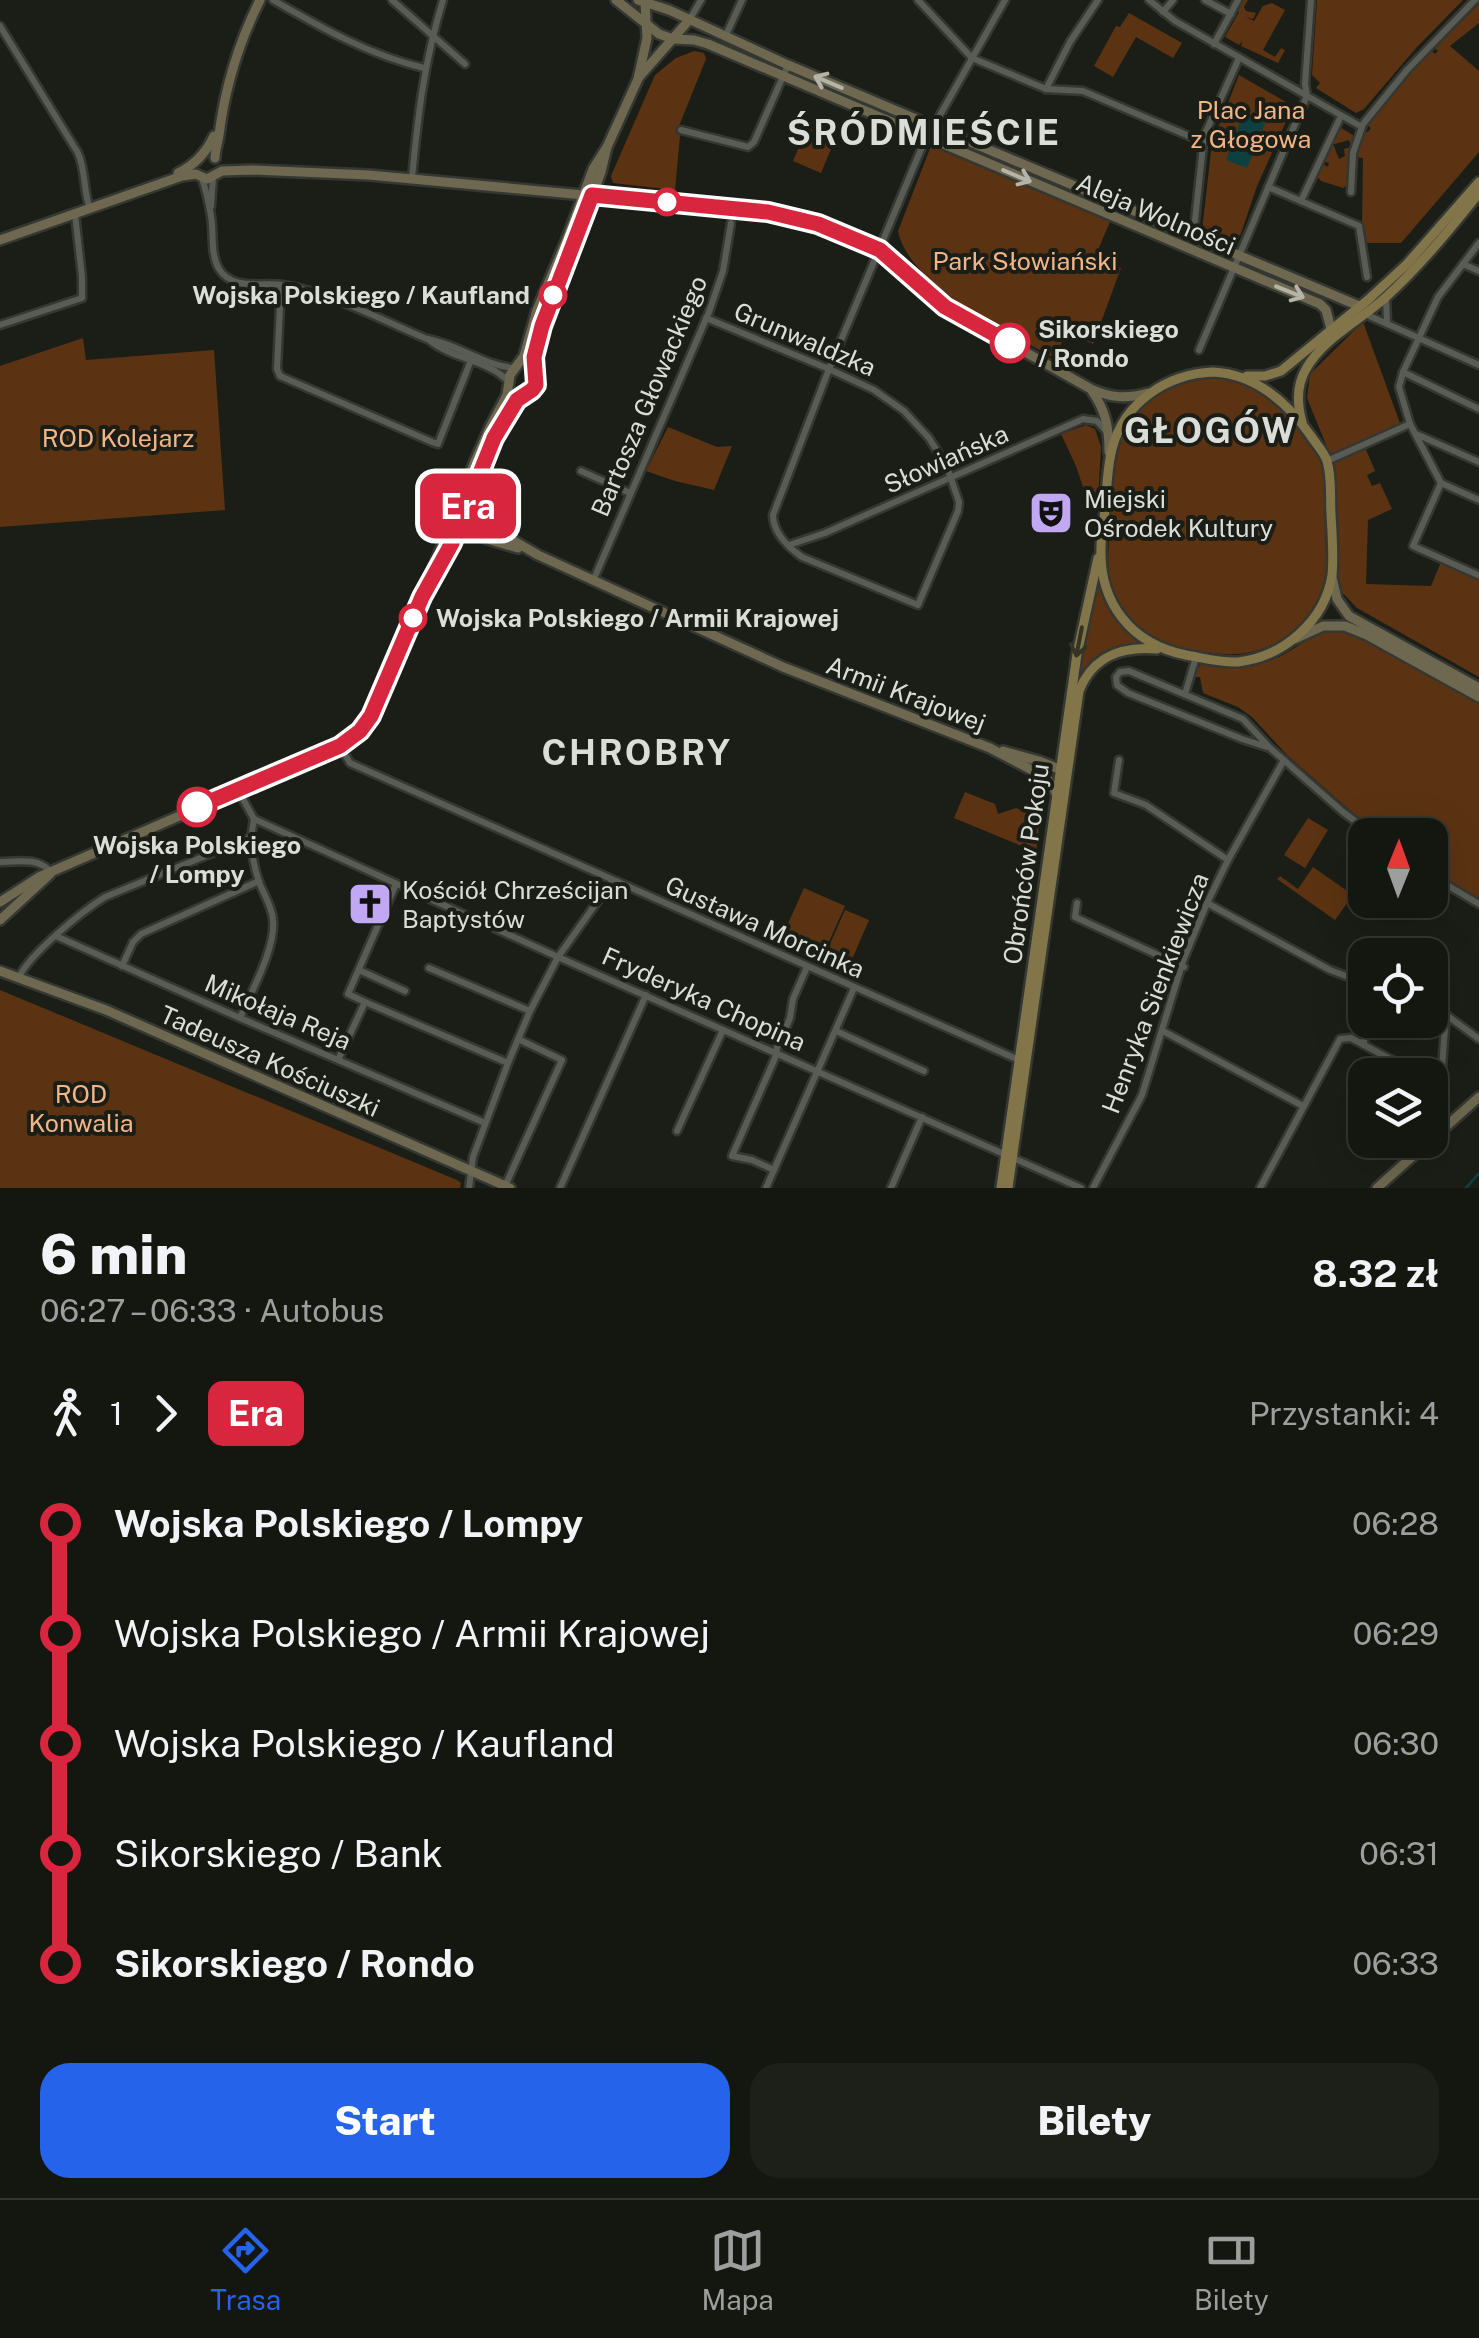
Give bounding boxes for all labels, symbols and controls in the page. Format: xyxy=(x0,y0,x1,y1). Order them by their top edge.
one-way arrow xyxy=(813,72,844,90)
park label: Plac Jana z Głogowa xyxy=(1191,95,1311,154)
district label: ŚRÓDMIEŚCIE xyxy=(787,111,1061,153)
street label: Aleja Wolności xyxy=(1072,167,1240,261)
one-way arrow xyxy=(1001,168,1032,186)
unlabelled marker xyxy=(654,189,680,215)
park label: Park Słowiański xyxy=(933,246,1117,276)
street label: Bartosza Głowackiego xyxy=(585,271,713,521)
place label: Wojska Polskiego / Kaufland xyxy=(192,280,530,310)
marker: Wojska Polskiego / Kaufland xyxy=(540,282,566,308)
one-way arrow xyxy=(1274,284,1304,302)
street label: Grunwaldzka xyxy=(730,296,880,382)
place label: Sikorskiego / Rondo xyxy=(1038,314,1179,373)
marker: Sikorskiego / Rondo xyxy=(991,324,1029,362)
district label: GŁOGÓW xyxy=(1124,409,1298,451)
street label: Słowiańska xyxy=(879,418,1013,500)
park label: ROD Kolejarz xyxy=(42,423,194,453)
line badge: Era xyxy=(410,474,526,538)
place label: Miejski Ośrodek Kultury xyxy=(1084,484,1273,543)
text: Era xyxy=(440,486,496,527)
theatre icon: Miejski Ośrodek Kultury xyxy=(1028,490,1074,536)
place label: Wojska Polskiego / Armii Krajowej xyxy=(436,603,839,633)
marker: Wojska Polskiego / Armii Krajowej xyxy=(400,605,426,631)
one-way arrow xyxy=(1069,626,1088,658)
street label: Armii Krajowej xyxy=(822,650,990,738)
district label: CHROBRY xyxy=(541,732,733,773)
street label: Obrońców Pokoju xyxy=(997,762,1055,966)
marker: Wojska Polskiego / Lompy xyxy=(178,788,216,826)
north arrow xyxy=(1348,818,1448,918)
map controls xyxy=(1348,818,1448,1158)
place label: Wojska Polskiego / Lompy xyxy=(93,830,301,889)
street label: Henryka Sienkiewicza xyxy=(1095,868,1215,1118)
street label: Gustawa Morcinka xyxy=(661,870,869,984)
place label: Kościół Chrześcijan Baptystów xyxy=(402,875,628,934)
church icon: Kościół Chrześcijan Baptystów xyxy=(347,881,393,927)
button: locate xyxy=(1348,938,1448,1038)
street label: Fryderyka Chopina xyxy=(598,941,810,1057)
street label: Mikołaja Reja xyxy=(200,968,356,1056)
street label: Tadeusza Kościuszki xyxy=(156,999,384,1123)
button: layers xyxy=(1348,1058,1448,1158)
park label: ROD Konwalia xyxy=(29,1079,133,1138)
text: 6 min xyxy=(40,1222,188,1286)
text: 8.32 zł xyxy=(1312,1251,1439,1296)
text: 06:27 – 06:33 · Autobus xyxy=(40,1292,384,1329)
icon: walk xyxy=(40,1386,95,1441)
icon: forward xyxy=(138,1386,193,1441)
text: Era xyxy=(228,1393,284,1434)
text: 1 xyxy=(110,1395,123,1432)
text: Przystanki: 4 xyxy=(1249,1395,1439,1432)
text: Wojska Polskiego / Lompy xyxy=(114,1501,583,1546)
text: 06:28 xyxy=(1352,1505,1439,1542)
text: Wojska Polskiego / Armii Krajowej xyxy=(114,1611,710,1656)
text: 06:29 xyxy=(1353,1615,1439,1652)
text: Wojska Polskiego / Kaufland xyxy=(114,1721,615,1766)
text: 06:30 xyxy=(1353,1725,1439,1762)
text: Sikorskiego / Bank xyxy=(114,1831,443,1876)
text: 06:31 xyxy=(1359,1835,1439,1872)
text: Sikorskiego / Rondo xyxy=(114,1941,475,1986)
text: 06:33 xyxy=(1352,1945,1439,1982)
button: Start xyxy=(40,2063,730,2178)
button: Bilety xyxy=(750,2063,1439,2178)
tab: Trasa xyxy=(210,2223,281,2316)
tab: Mapa xyxy=(702,2223,774,2316)
tab: Bilety xyxy=(1194,2223,1269,2316)

